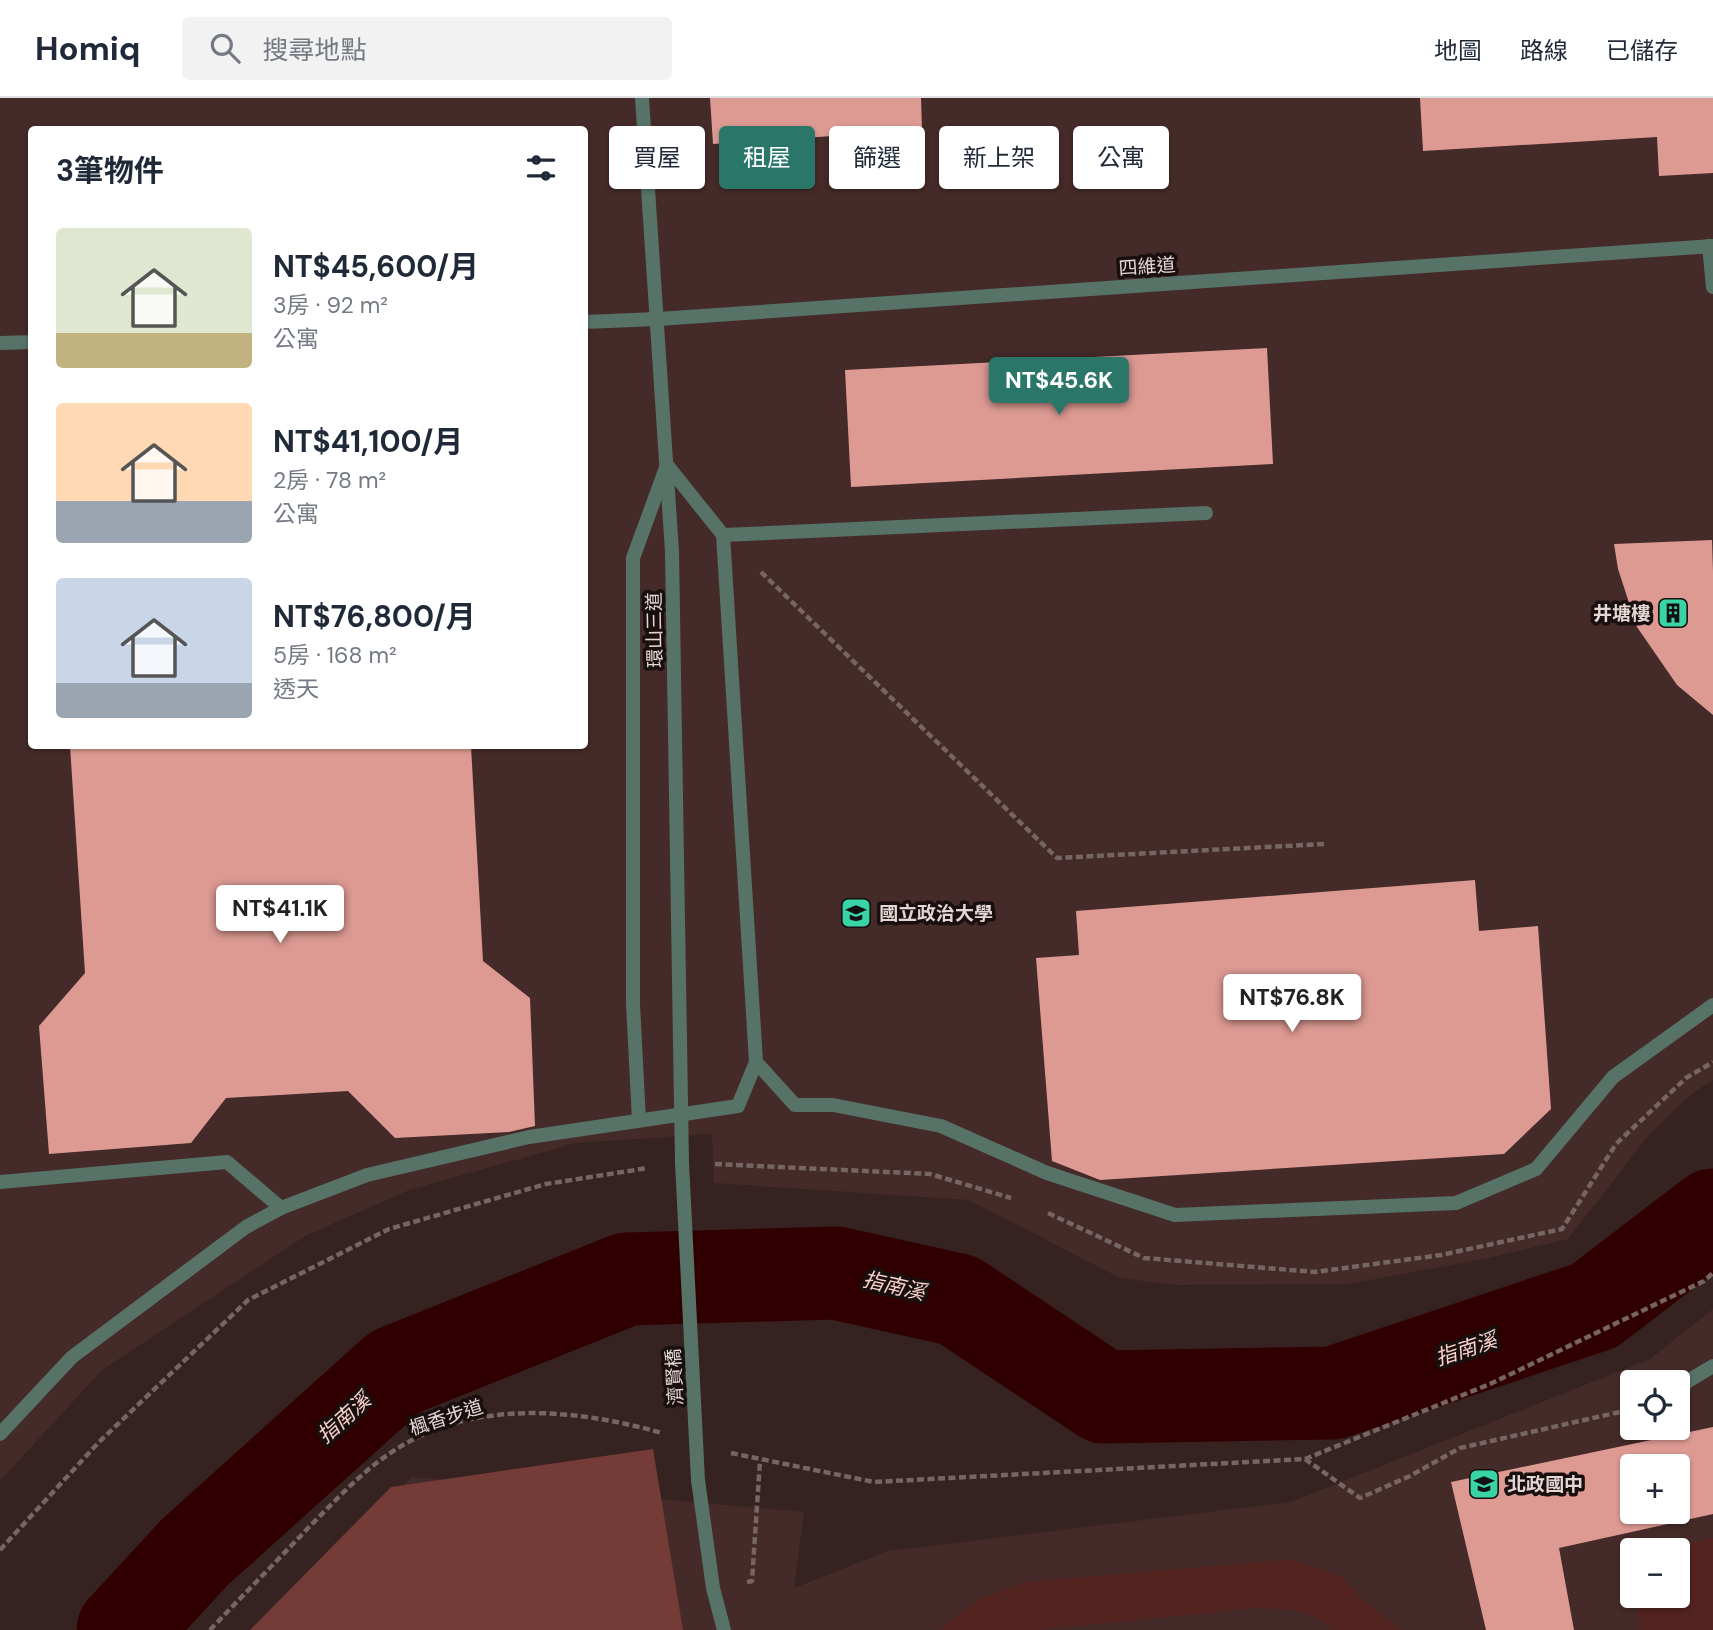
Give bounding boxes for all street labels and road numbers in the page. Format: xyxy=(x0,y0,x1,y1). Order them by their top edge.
street label: 四維道 xyxy=(1118,252,1176,281)
street label: 環山三道 xyxy=(641,592,668,668)
street label: 濟賢橋 xyxy=(661,1348,688,1406)
street label: 楓香步道 xyxy=(406,1394,486,1441)

